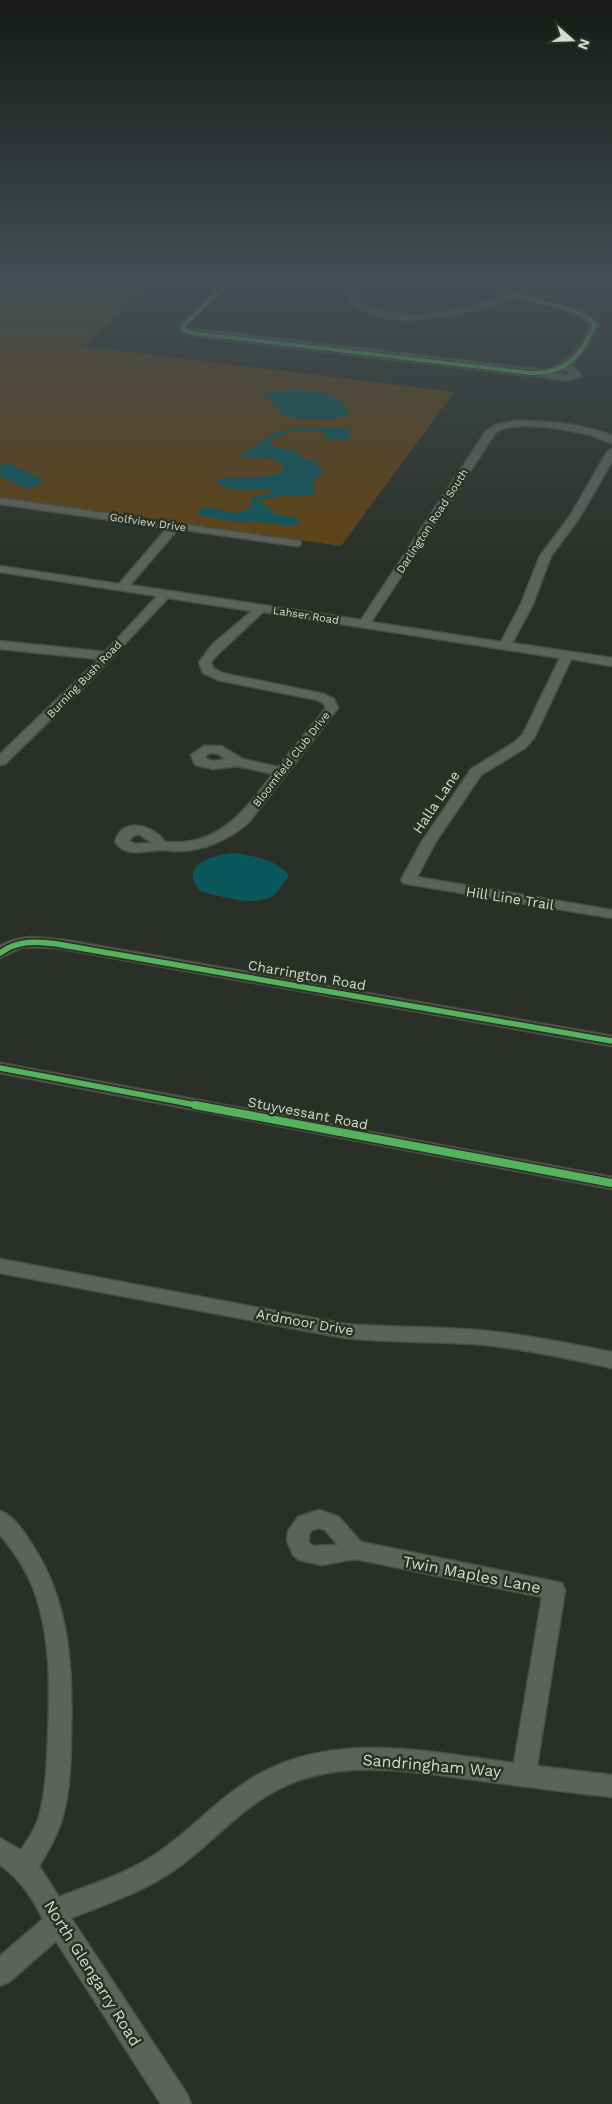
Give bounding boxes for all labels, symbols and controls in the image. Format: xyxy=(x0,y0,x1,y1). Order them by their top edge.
north arrow xyxy=(547,15,597,65)
text: N xyxy=(575,37,594,52)
street label: Darlington Road South xyxy=(394,467,471,576)
street label: Golfview Drive xyxy=(109,511,187,534)
street label: Lahser Road xyxy=(272,604,340,627)
street label: Burning Bush Road xyxy=(44,638,124,720)
street label: Bloomfield Club Drive xyxy=(250,709,333,810)
street label: Halla Lane xyxy=(409,768,463,836)
street label: Hill Line Trail xyxy=(465,883,556,913)
street label: Charrington Road xyxy=(247,957,367,993)
street label: Stuyvessant Road xyxy=(247,1093,369,1133)
street label: Ardmoor Drive xyxy=(255,1306,355,1338)
street label: Twin Maples Lane xyxy=(401,1552,542,1597)
street label: Sandringham Way xyxy=(362,1750,503,1781)
street label: North Glengarry Road xyxy=(40,1897,145,2050)

